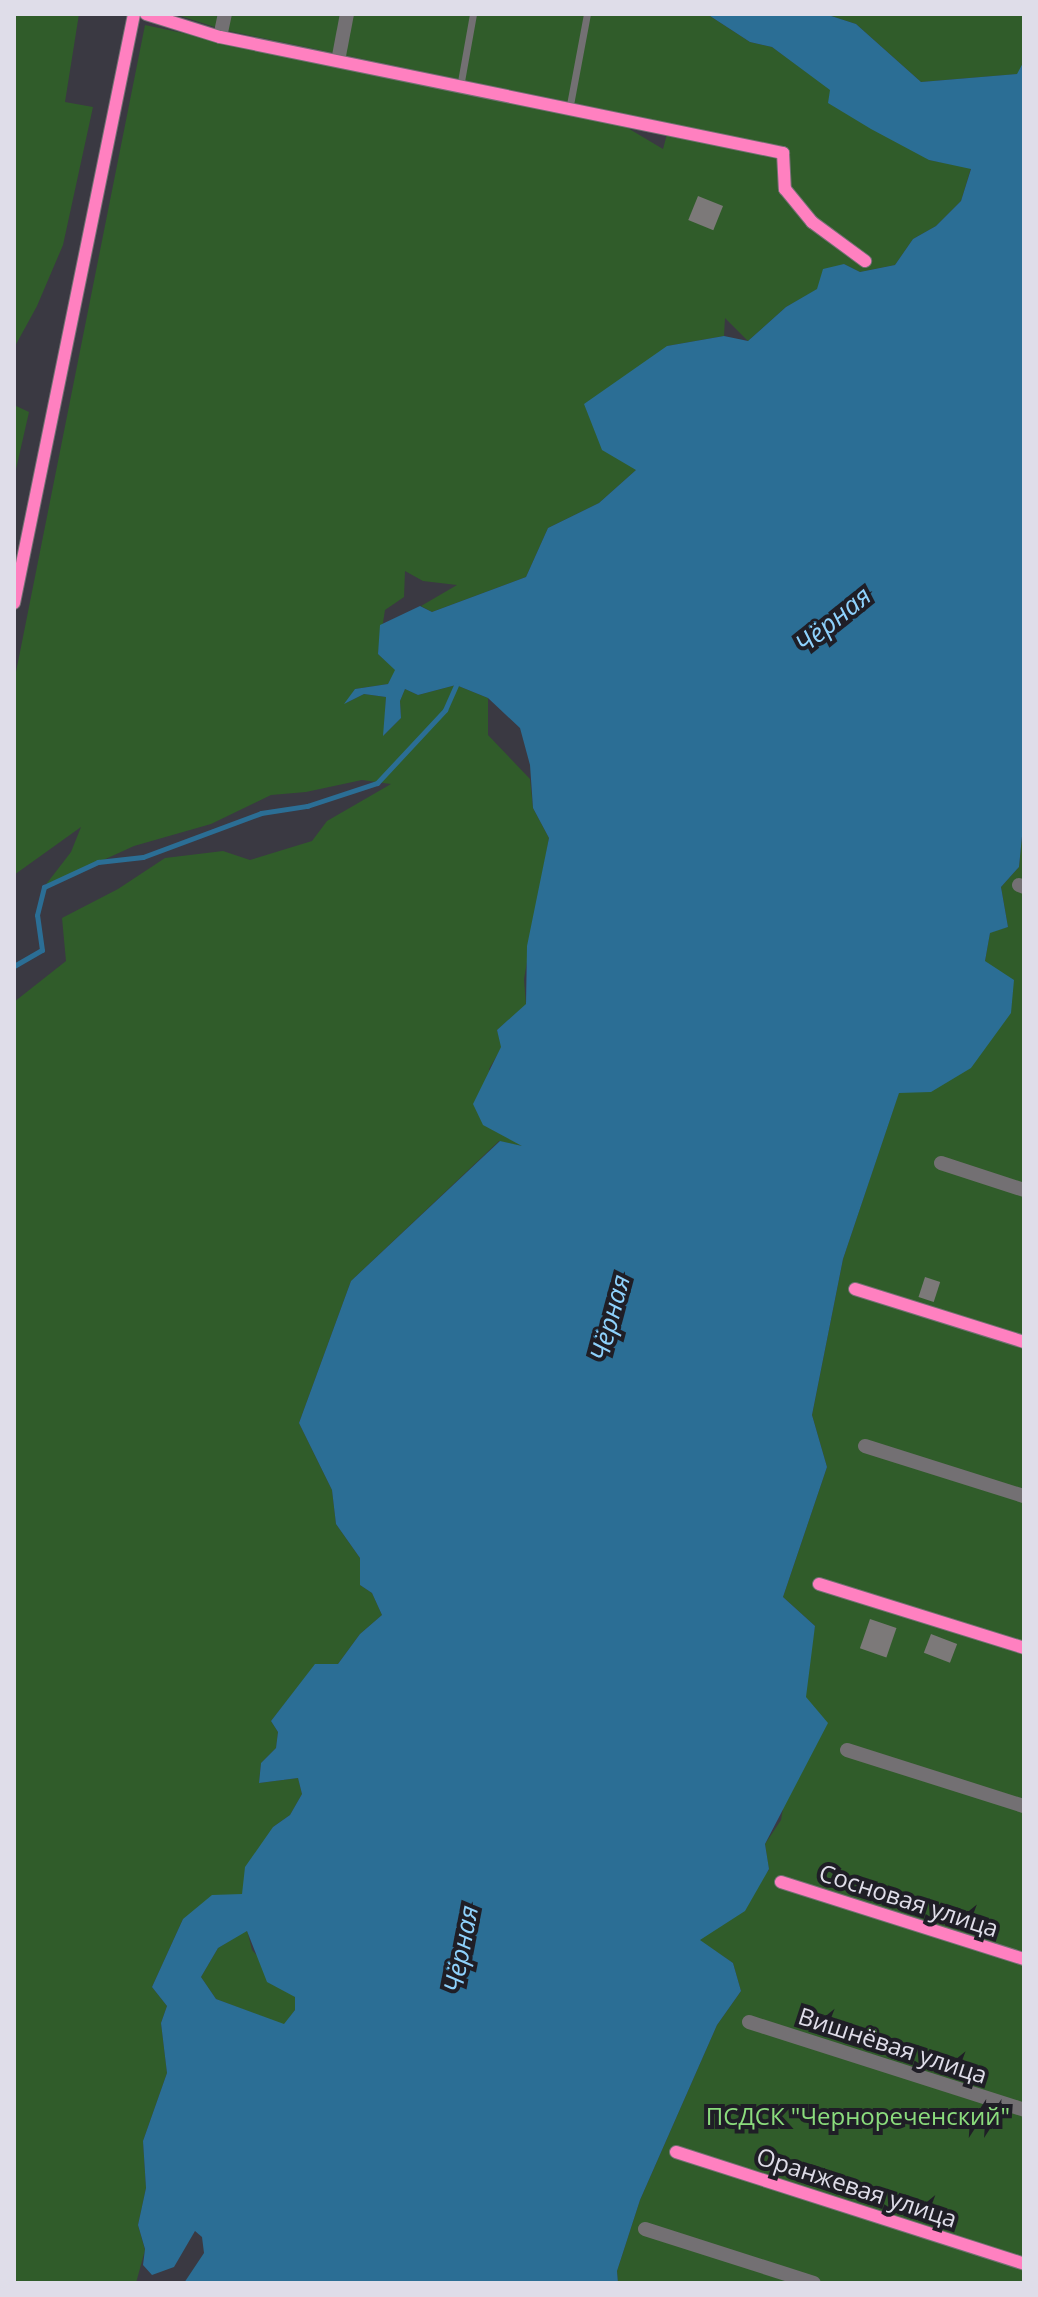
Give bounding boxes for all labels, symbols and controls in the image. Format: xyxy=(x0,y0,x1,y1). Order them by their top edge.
water label: Чёрная xyxy=(789,580,877,660)
water label: Чёрная xyxy=(583,1271,637,1365)
street label: Сосновая улица xyxy=(816,1857,1002,1943)
water label: Чёрная xyxy=(437,1903,485,1995)
street label: Вишнёвая улица xyxy=(795,2001,991,2089)
park label: ПСДСК "Чернореченский" xyxy=(706,2102,1010,2130)
street label: Оранжевая улица xyxy=(753,2141,961,2233)

